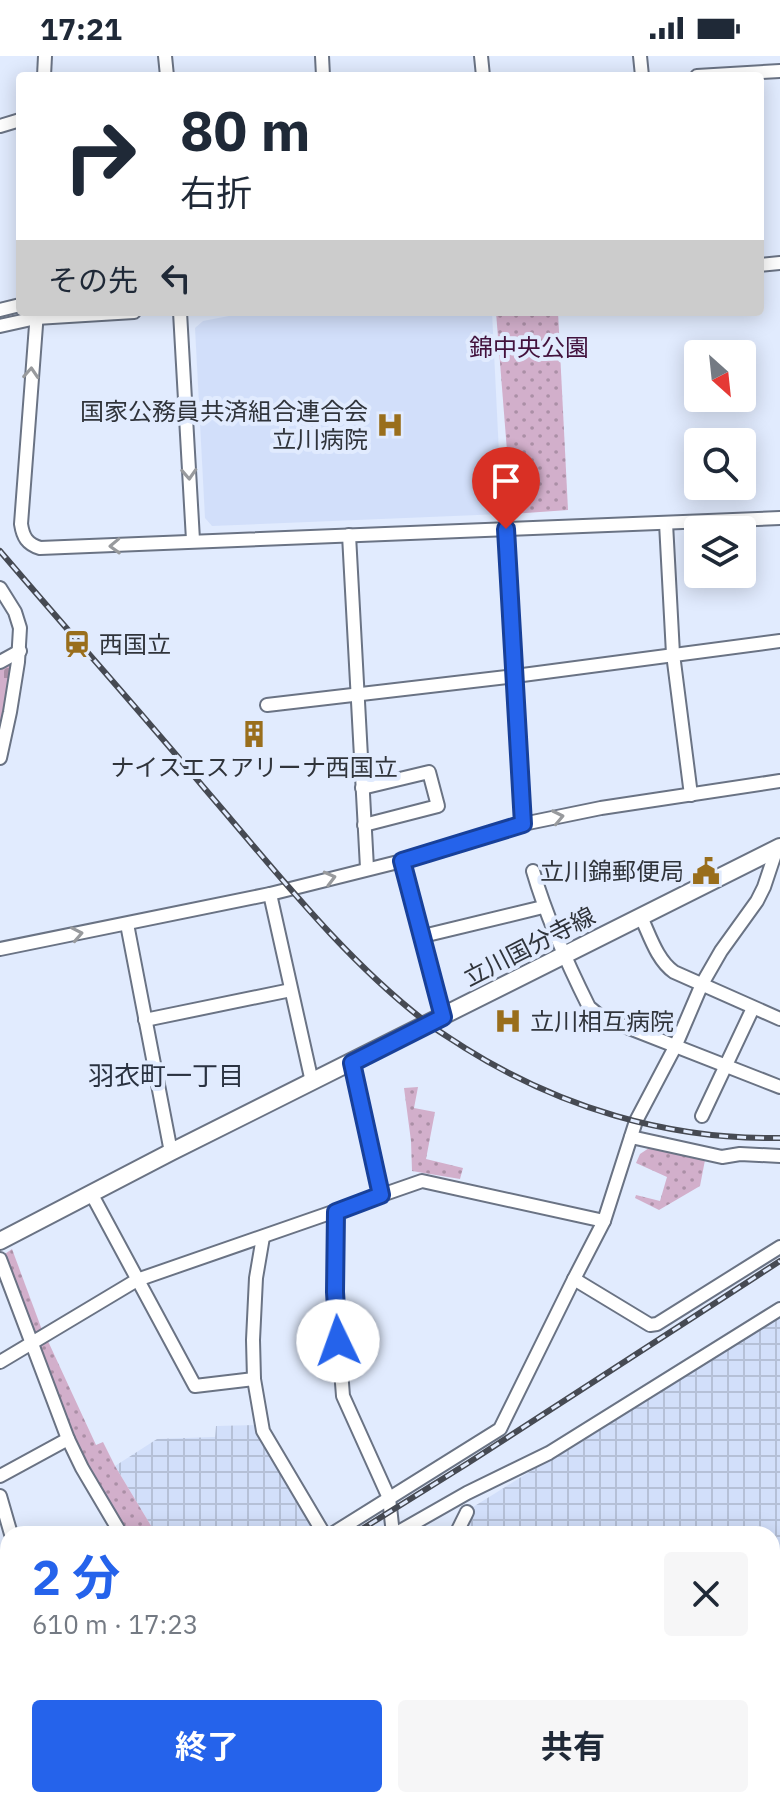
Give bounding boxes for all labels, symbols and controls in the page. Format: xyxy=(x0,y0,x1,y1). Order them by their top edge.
text: 17:21 xyxy=(40,9,122,48)
text: 80 m xyxy=(180,94,310,166)
icon: right xyxy=(48,104,152,208)
text: 右折 xyxy=(180,169,252,216)
icon: left xyxy=(154,256,198,300)
text: その先 xyxy=(48,260,138,299)
park label: 錦中央公園 xyxy=(469,331,589,363)
north arrow xyxy=(684,340,756,412)
map controls xyxy=(684,340,756,588)
one-way arrow xyxy=(22,366,39,379)
place label: 国家公務員共済組合連合会 立川病院 xyxy=(80,395,368,455)
hospital icon: 国家公務員共済組合連合会 立川病院 xyxy=(375,410,405,440)
button: search xyxy=(684,428,756,500)
pin xyxy=(472,447,540,529)
icon: arrive xyxy=(484,459,528,503)
one-way arrow xyxy=(180,468,197,481)
button: layers xyxy=(684,516,756,588)
one-way arrow xyxy=(108,537,121,554)
place label: 西国立 xyxy=(99,628,171,660)
station icon: 西国立 xyxy=(62,629,92,659)
building icon: ナイスエスアリーナ西国立 xyxy=(239,719,269,749)
place label: ナイスエスアリーナ西国立 xyxy=(110,751,398,783)
one-way arrow xyxy=(550,809,564,826)
place label: 立川錦郵便局 xyxy=(540,855,684,887)
public building icon: 立川錦郵便局 xyxy=(691,856,721,886)
one-way arrow xyxy=(323,870,337,887)
street label: 立川国分寺線 xyxy=(458,899,600,993)
one-way arrow xyxy=(70,926,83,943)
place label: 立川相互病院 xyxy=(530,1005,674,1037)
hospital icon: 立川相互病院 xyxy=(493,1006,523,1036)
district label: 羽衣町一丁目 xyxy=(88,1058,244,1092)
position arrow xyxy=(296,1299,380,1383)
text: 2 分 xyxy=(32,1546,120,1608)
button: close xyxy=(664,1552,748,1636)
text: 610 m · 17:23 xyxy=(32,1607,198,1641)
button: 終了 xyxy=(32,1700,382,1792)
button: 共有 xyxy=(398,1700,748,1792)

